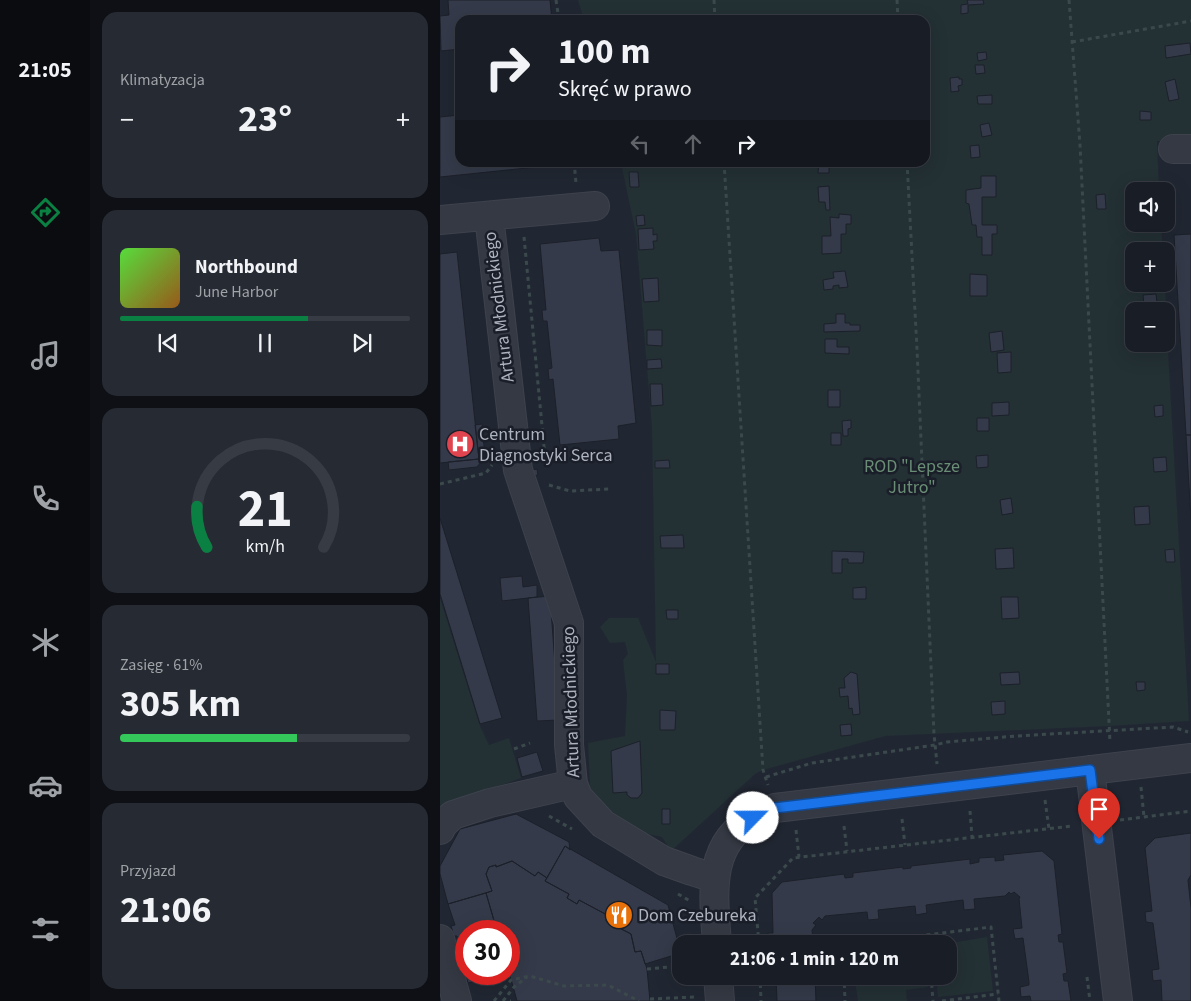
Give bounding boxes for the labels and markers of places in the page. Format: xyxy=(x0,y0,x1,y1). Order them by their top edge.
place label: Centrum Diagnostyki Serca xyxy=(479,422,613,468)
hospital icon: Centrum Diagnostyki Serca xyxy=(445,429,475,459)
pin xyxy=(1078,788,1120,839)
restaurant icon: Dom Czebureka xyxy=(604,900,634,930)
place label: Dom Czebureka xyxy=(638,903,757,928)

